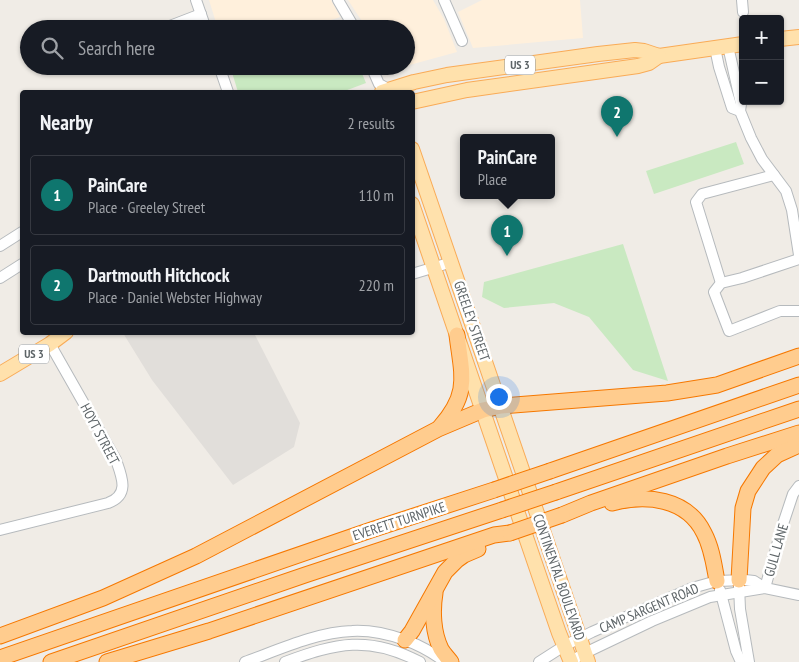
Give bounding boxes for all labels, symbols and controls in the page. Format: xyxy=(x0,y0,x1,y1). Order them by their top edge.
map controls xyxy=(739,15,784,105)
button: + xyxy=(739,15,784,60)
search box xyxy=(20,20,415,75)
icon: search xyxy=(38,34,66,62)
text: Search here xyxy=(78,36,155,60)
road number: US 3 xyxy=(505,56,535,74)
button: − xyxy=(739,60,784,105)
pin: 2 xyxy=(601,96,633,137)
text: Nearby xyxy=(40,109,93,136)
text: 2 results xyxy=(348,113,395,133)
popup xyxy=(460,134,555,199)
text: PainCare xyxy=(478,145,537,169)
text: Place xyxy=(478,169,507,189)
text: PainCare xyxy=(88,173,147,197)
text: 1 xyxy=(53,185,61,205)
text: 110 m xyxy=(359,185,394,205)
text: Place · Greeley Street xyxy=(88,197,205,217)
pin: 1 xyxy=(491,215,523,256)
text: Dartmouth Hitchcock xyxy=(88,263,230,287)
text: 2 xyxy=(53,275,61,295)
text: 220 m xyxy=(359,275,394,295)
street label: GREELEY STREET xyxy=(450,278,494,364)
text: Place · Daniel Webster Highway xyxy=(88,287,262,307)
road number: US 3 xyxy=(19,344,49,364)
your location xyxy=(486,384,512,410)
street label: HOYT STREET xyxy=(76,400,124,468)
street label: EVERETT TURNPIKE xyxy=(350,498,448,544)
street label: CONTINENTAL BOULEVARD xyxy=(529,512,589,642)
street label: GULL LANE xyxy=(760,521,792,579)
street label: CAMP SARGENT ROAD xyxy=(597,579,701,637)

